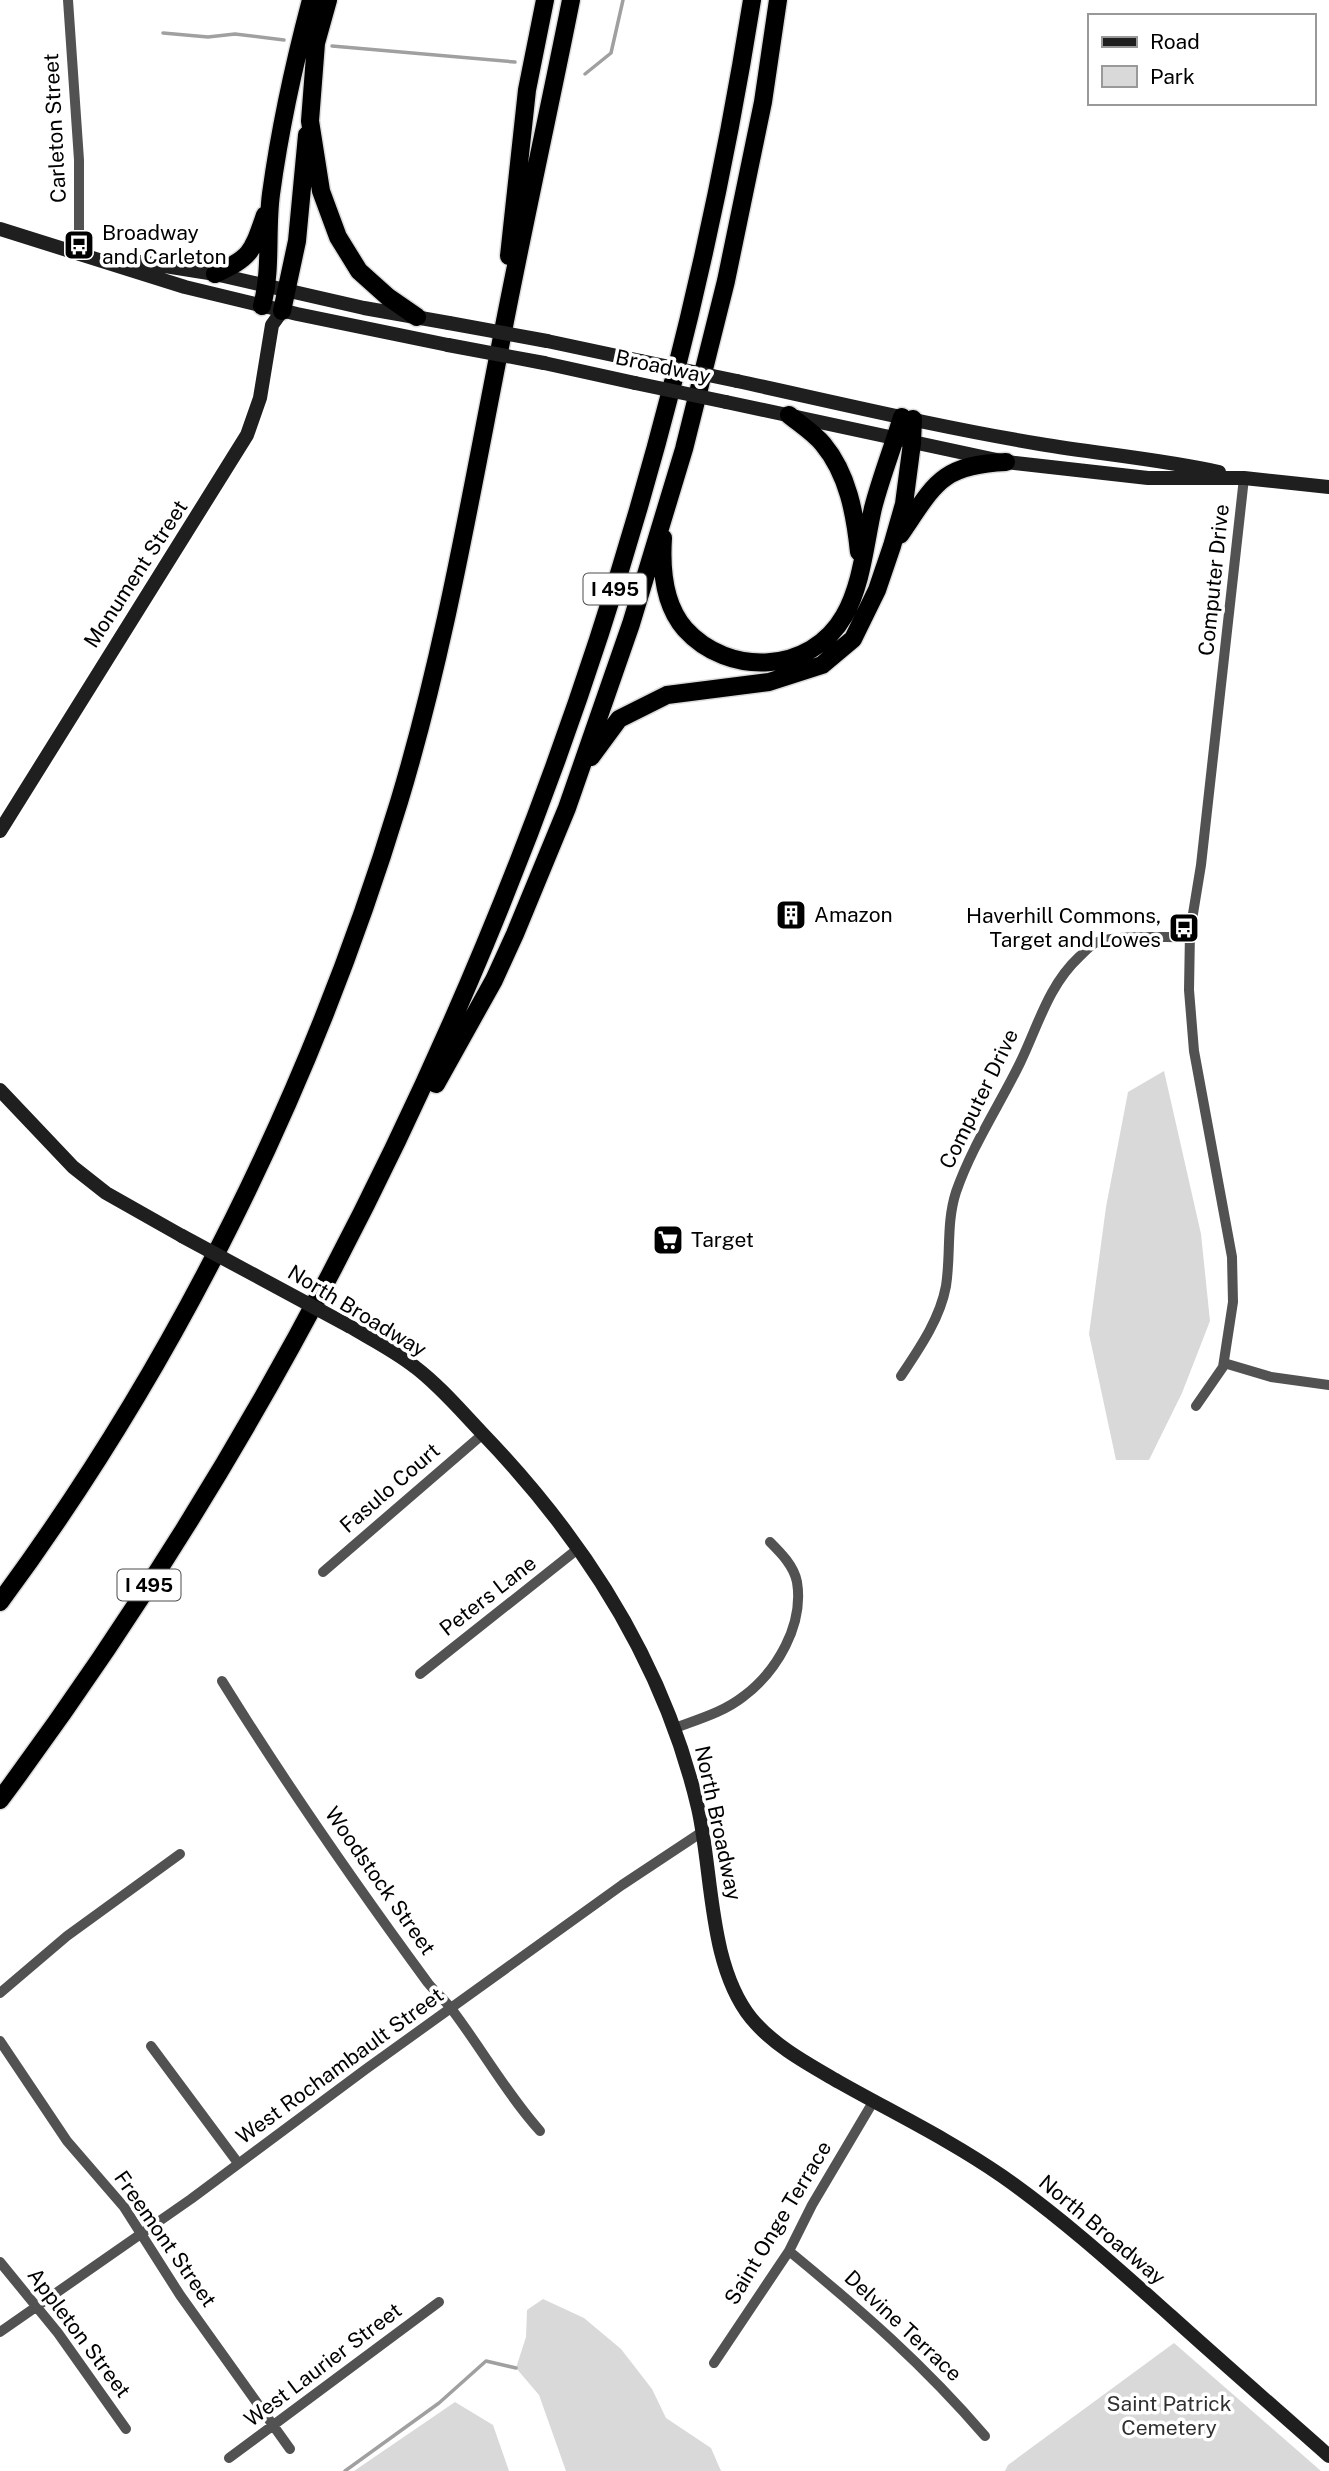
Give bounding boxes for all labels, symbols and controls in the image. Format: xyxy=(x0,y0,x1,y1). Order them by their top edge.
legend xyxy=(1088,14,1315,105)
text: Road xyxy=(1150,29,1200,54)
street label: Carleton Street xyxy=(38,53,71,203)
text: Park xyxy=(1150,64,1195,89)
place label: Broadway and Carleton xyxy=(102,220,227,269)
bus stop icon: Broadway and Carleton xyxy=(62,228,96,262)
street label: Broadway xyxy=(613,344,713,389)
street label: Monument Street xyxy=(79,495,193,652)
street label: Computer Drive xyxy=(1193,503,1234,657)
road number: I 495 xyxy=(584,574,646,604)
building icon: Amazon xyxy=(774,898,808,932)
place label: Amazon xyxy=(814,902,893,927)
place label: Haverhill Commons, Target and Lowes xyxy=(966,903,1161,952)
bus stop icon: Haverhill Commons, Target and Lowes xyxy=(1167,911,1201,945)
street label: Computer Drive xyxy=(934,1025,1023,1173)
supermarket icon: Target xyxy=(651,1223,685,1257)
place label: Target xyxy=(691,1227,754,1252)
street label: North Broadway xyxy=(283,1259,431,1362)
street label: Fasulo Court xyxy=(335,1437,445,1538)
street label: Peters Lane xyxy=(434,1550,541,1641)
road number: I 495 xyxy=(118,1569,180,1600)
street label: North Broadway xyxy=(690,1743,747,1903)
street label: Woodstock Street xyxy=(320,1802,441,1960)
street label: West Rochambault Street xyxy=(231,1982,448,2149)
street label: Saint Onge Terrace xyxy=(719,2136,836,2309)
street label: Freemont Street xyxy=(109,2166,222,2312)
street label: North Broadway xyxy=(1034,2169,1171,2290)
street label: Appleton Street xyxy=(23,2263,136,2402)
street label: Delvine Terrace xyxy=(840,2265,967,2386)
street label: West Laurier Street xyxy=(239,2297,406,2432)
park label: Saint Patrick Cemetery xyxy=(1107,2391,1232,2440)

